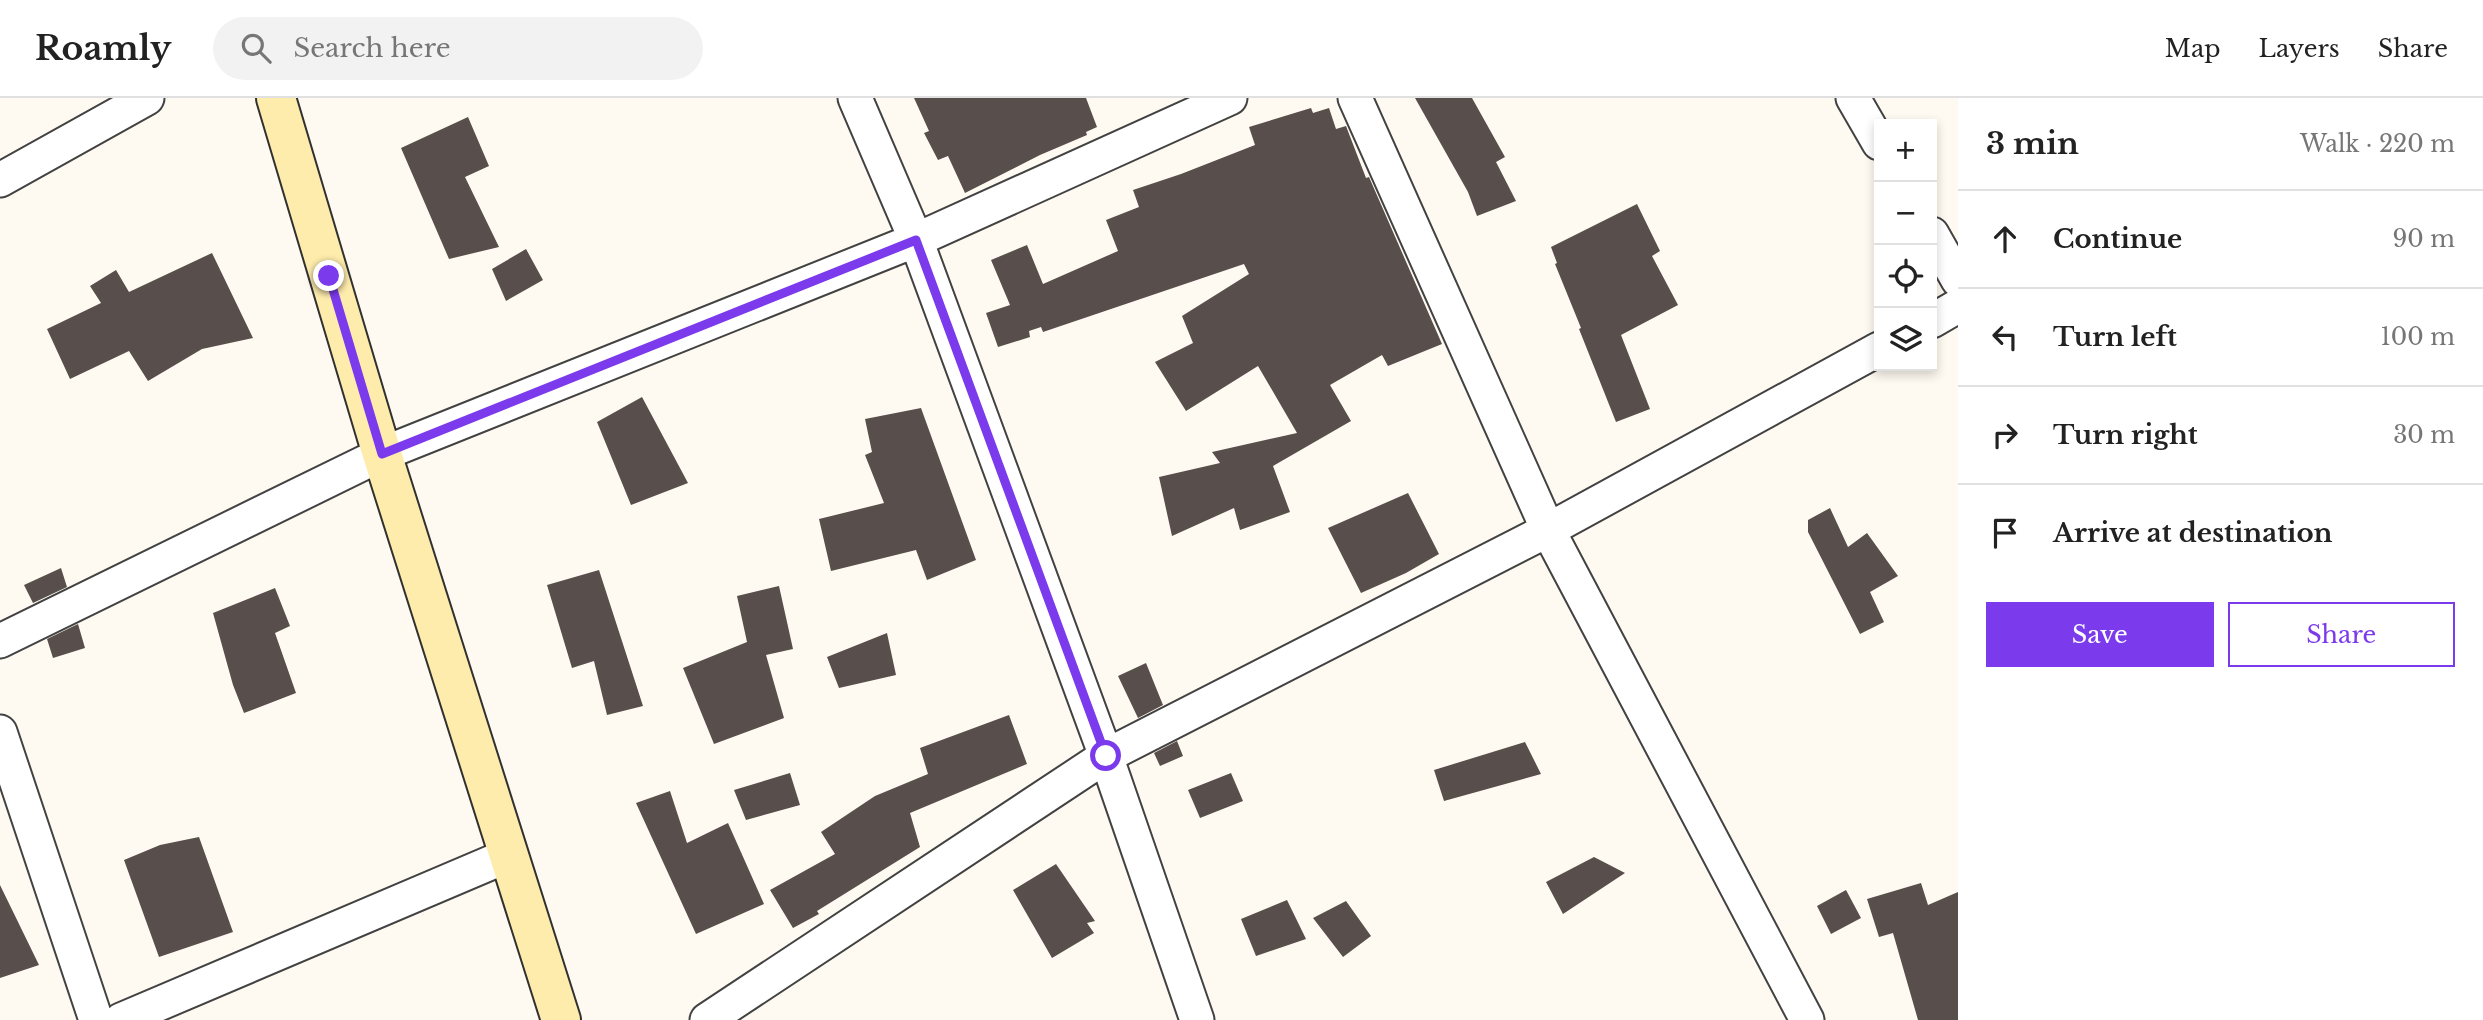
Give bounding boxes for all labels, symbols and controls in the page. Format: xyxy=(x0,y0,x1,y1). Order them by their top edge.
search box xyxy=(213,17,703,80)
text: Roamly xyxy=(35,28,171,69)
icon: search xyxy=(237,29,275,67)
text: Search here xyxy=(293,32,451,64)
text: Map xyxy=(2165,34,2221,63)
text: Layers xyxy=(2259,34,2340,63)
text: Share xyxy=(2378,34,2448,63)
map controls xyxy=(1874,119,1937,371)
button: + xyxy=(1874,119,1937,182)
text: 3 min xyxy=(1986,125,2079,162)
text: Walk · 220 m xyxy=(2300,130,2455,158)
button: − xyxy=(1874,182,1937,245)
icon: ahead xyxy=(1986,220,2024,258)
text: Continue xyxy=(2053,223,2182,255)
text: 90 m xyxy=(2393,225,2455,253)
button: locate xyxy=(1874,245,1937,308)
route end xyxy=(313,260,344,291)
button: layers xyxy=(1874,308,1937,371)
icon: left xyxy=(1986,318,2024,356)
text: Turn left xyxy=(2053,321,2177,353)
text: 100 m xyxy=(2381,323,2455,351)
icon: right xyxy=(1986,416,2024,454)
text: Turn right xyxy=(2053,419,2198,451)
text: 30 m xyxy=(2393,421,2455,449)
icon: arrive xyxy=(1986,514,2024,552)
text: Arrive at destination xyxy=(2053,517,2333,549)
button: Save xyxy=(1986,602,2214,667)
button: Share xyxy=(2228,602,2455,667)
route start xyxy=(1090,740,1121,771)

